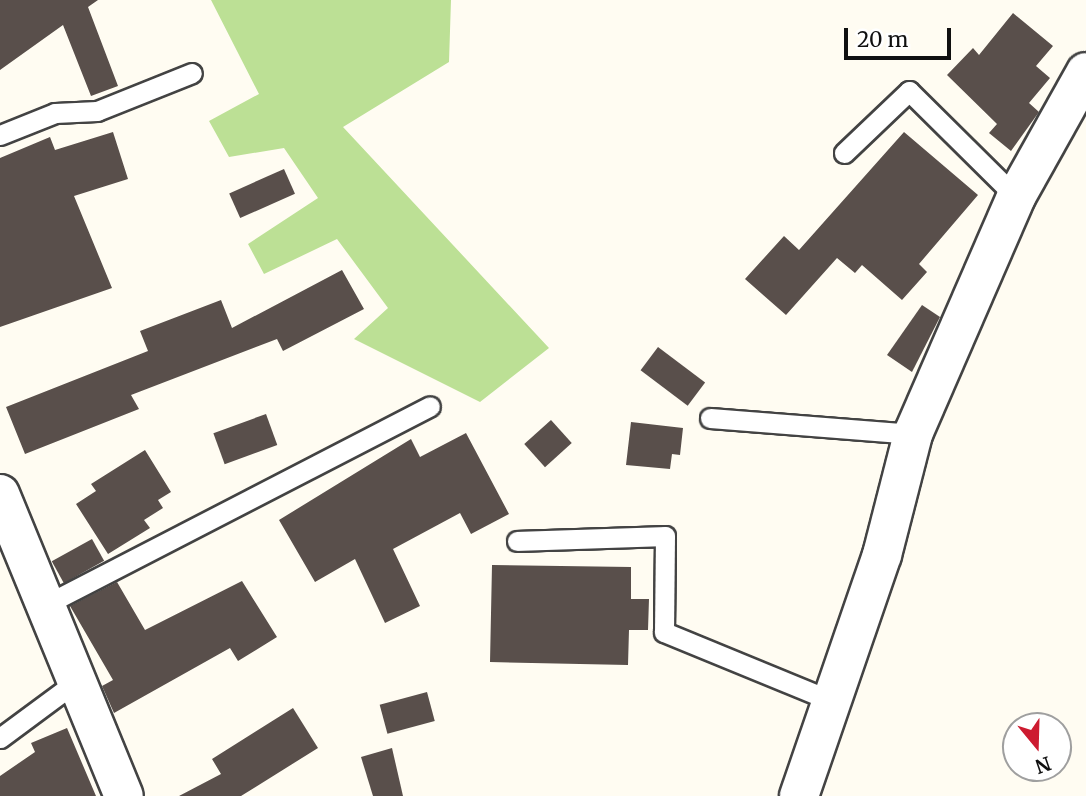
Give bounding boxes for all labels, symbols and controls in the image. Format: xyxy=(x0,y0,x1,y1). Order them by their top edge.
scale bar xyxy=(848,14,955,58)
text: 20 m xyxy=(857,26,908,53)
north arrow xyxy=(1002,712,1072,782)
text: N xyxy=(1032,751,1054,779)

